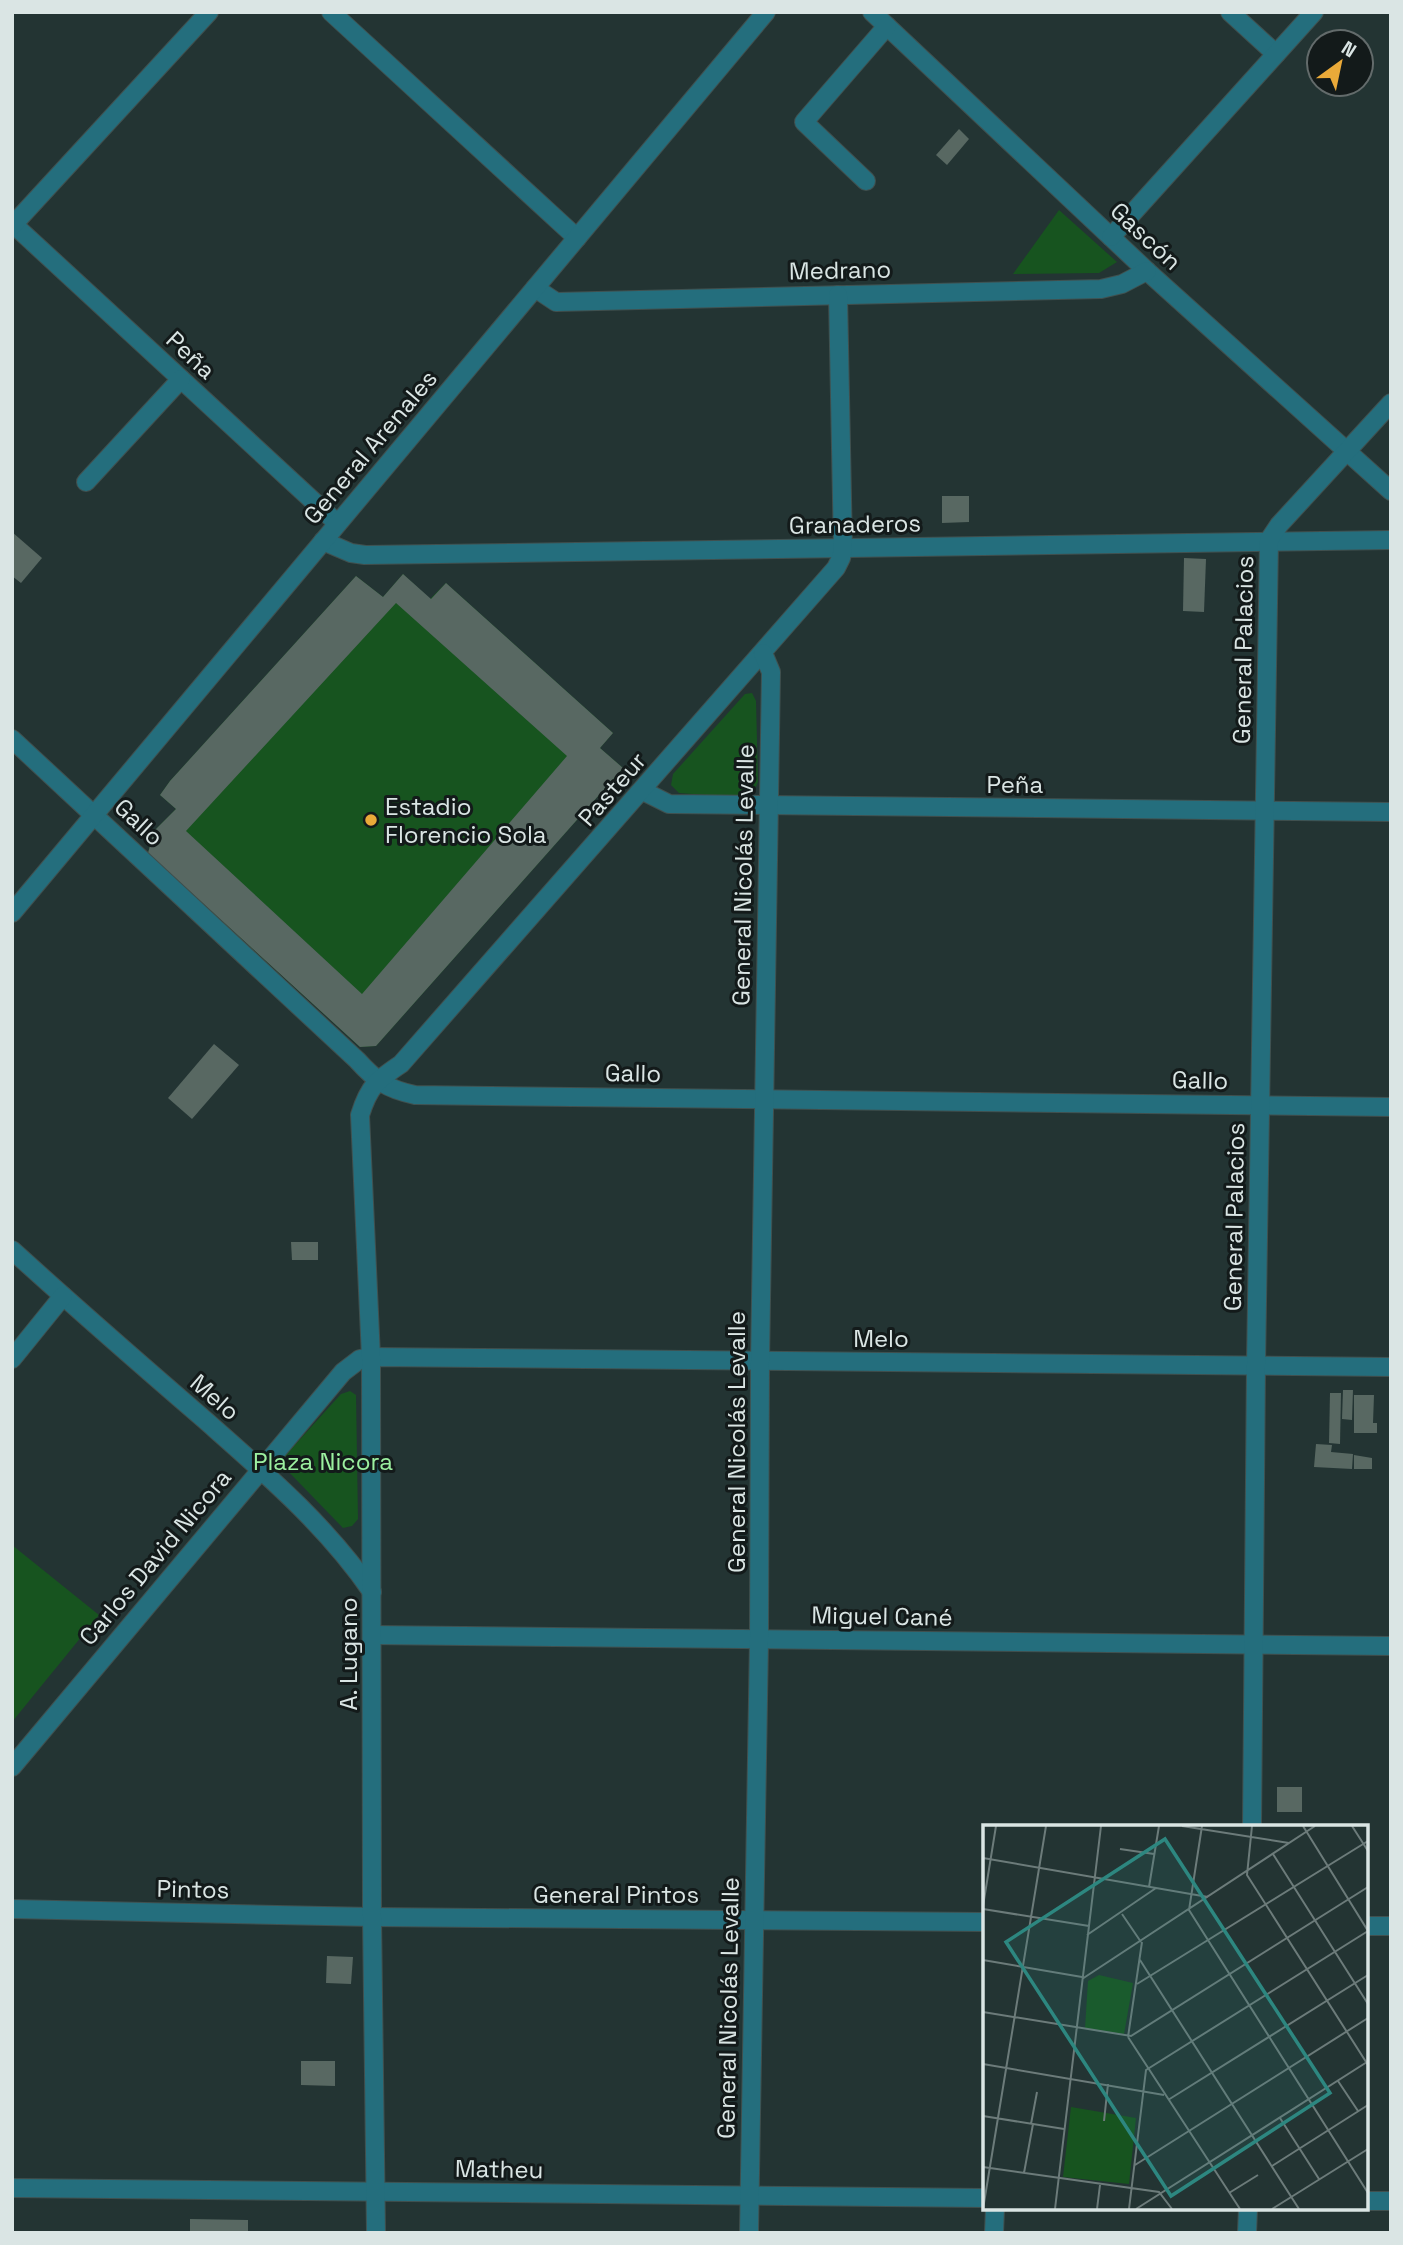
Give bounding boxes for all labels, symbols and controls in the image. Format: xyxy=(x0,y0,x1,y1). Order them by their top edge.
north arrow xyxy=(1305,28,1375,98)
text: N xyxy=(1337,35,1361,63)
street label: Gascón xyxy=(1104,195,1188,277)
street label: Medrano xyxy=(789,254,891,286)
street label: Peña xyxy=(160,324,222,386)
street label: General Arenales xyxy=(296,363,444,531)
street label: Granaderos xyxy=(789,507,921,541)
street label: General Palacios xyxy=(1226,556,1260,744)
street label: General Nicolás Levalle xyxy=(725,744,761,1006)
street label: Pasteur xyxy=(571,745,653,833)
street label: Peña xyxy=(987,769,1044,800)
street label: Gallo xyxy=(108,791,170,853)
place label: Estadio Florencio Sola xyxy=(385,791,547,850)
marker: Estadio Florencio Sola xyxy=(363,812,379,828)
street label: Gallo xyxy=(605,1057,661,1089)
street label: Gallo xyxy=(1172,1064,1228,1096)
street label: General Palacios xyxy=(1217,1123,1251,1311)
street label: General Nicolás Levalle xyxy=(721,1311,752,1573)
street label: Melo xyxy=(853,1323,909,1354)
street label: Melo xyxy=(184,1367,246,1427)
park label: Plaza Nicora xyxy=(253,1446,393,1477)
street label: Carlos David Nicora xyxy=(72,1462,238,1652)
street label: A. Lugano xyxy=(333,1597,364,1711)
street label: Miguel Cané xyxy=(811,1599,953,1633)
inset map xyxy=(983,1825,1368,2210)
street label: Pintos xyxy=(156,1873,230,1905)
street label: General Nicolás Levalle xyxy=(710,1877,746,2139)
street label: General Pintos xyxy=(533,1879,699,1910)
street label: Matheu xyxy=(455,2153,543,2185)

